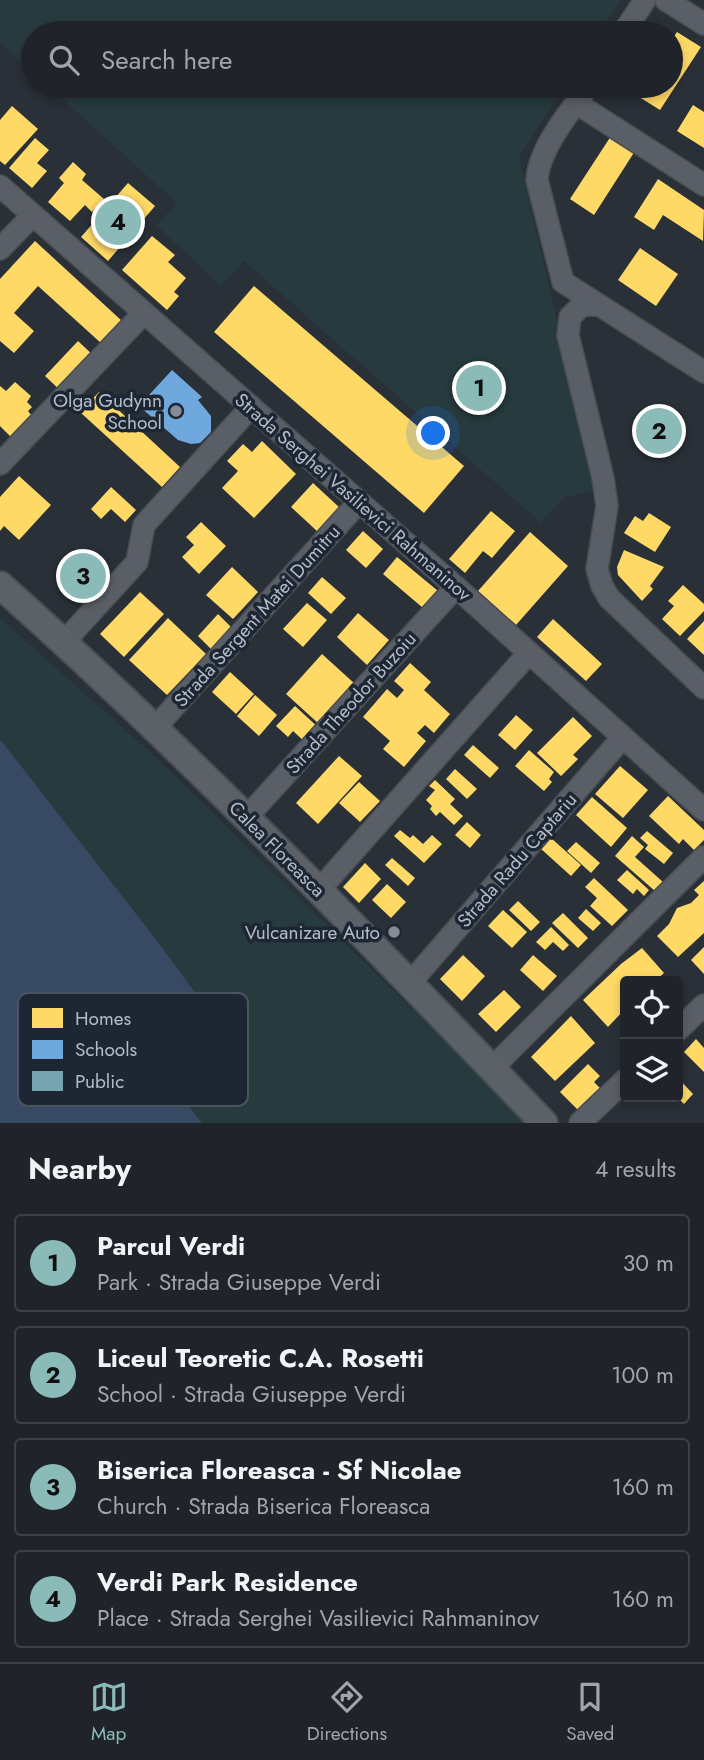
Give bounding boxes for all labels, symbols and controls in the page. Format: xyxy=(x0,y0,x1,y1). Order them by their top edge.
search box xyxy=(21,21,683,98)
icon: search xyxy=(45,41,83,79)
text: Search here xyxy=(101,41,233,79)
pin: 4 xyxy=(95,196,141,248)
pin: 1 xyxy=(456,362,502,414)
place label: Olga Gudynn School xyxy=(53,387,162,436)
street label: Strada Serghei Vasilievici Rahmaninov xyxy=(229,387,478,608)
marker: Olga Gudynn School xyxy=(168,403,184,419)
pin: 2 xyxy=(636,405,682,457)
your location xyxy=(416,416,450,450)
street label: Strada Sergent Matei Dumitru xyxy=(168,519,346,713)
pin: 3 xyxy=(60,550,106,602)
street label: Strada Theodor Buzoiu xyxy=(280,626,422,780)
street label: Strada Radu Captariu xyxy=(451,787,583,933)
street label: Calea Floreasca xyxy=(223,795,331,903)
place label: Vulcanizare Auto xyxy=(245,919,380,946)
marker: Vulcanizare Auto xyxy=(386,924,402,940)
map controls xyxy=(620,976,683,1102)
button: locate xyxy=(620,976,683,1039)
legend xyxy=(18,993,248,1106)
text: Homes xyxy=(75,1005,132,1032)
text: Schools xyxy=(75,1036,138,1063)
button: layers xyxy=(620,1039,683,1102)
text: Public xyxy=(75,1068,124,1095)
text: Nearby xyxy=(28,1147,131,1190)
text: 4 results xyxy=(595,1152,676,1186)
text: Parcul Verdi xyxy=(97,1227,245,1265)
text: 1 xyxy=(47,1246,59,1280)
text: 30 m xyxy=(623,1246,674,1280)
text: Park · Strada Giuseppe Verdi xyxy=(97,1265,381,1299)
text: Liceul Teoretic C.A. Rosetti xyxy=(97,1339,424,1377)
text: 2 xyxy=(45,1358,61,1392)
text: 100 m xyxy=(611,1358,674,1392)
text: School · Strada Giuseppe Verdi xyxy=(97,1377,406,1411)
text: Biserica Floreasca - Sf Nicolae xyxy=(97,1451,462,1489)
text: 3 xyxy=(46,1470,60,1504)
text: 160 m xyxy=(612,1470,674,1504)
text: Church · Strada Biserica Floreasca xyxy=(97,1489,430,1523)
text: Verdi Park Residence xyxy=(97,1563,358,1601)
text: 4 xyxy=(45,1582,61,1616)
text: 160 m xyxy=(612,1582,674,1616)
text: Place · Strada Serghei Vasilievici Rahmaninov xyxy=(97,1601,539,1635)
tab: Map xyxy=(90,1678,128,1747)
tab: Directions xyxy=(307,1678,387,1747)
tab: Saved xyxy=(566,1678,614,1747)

